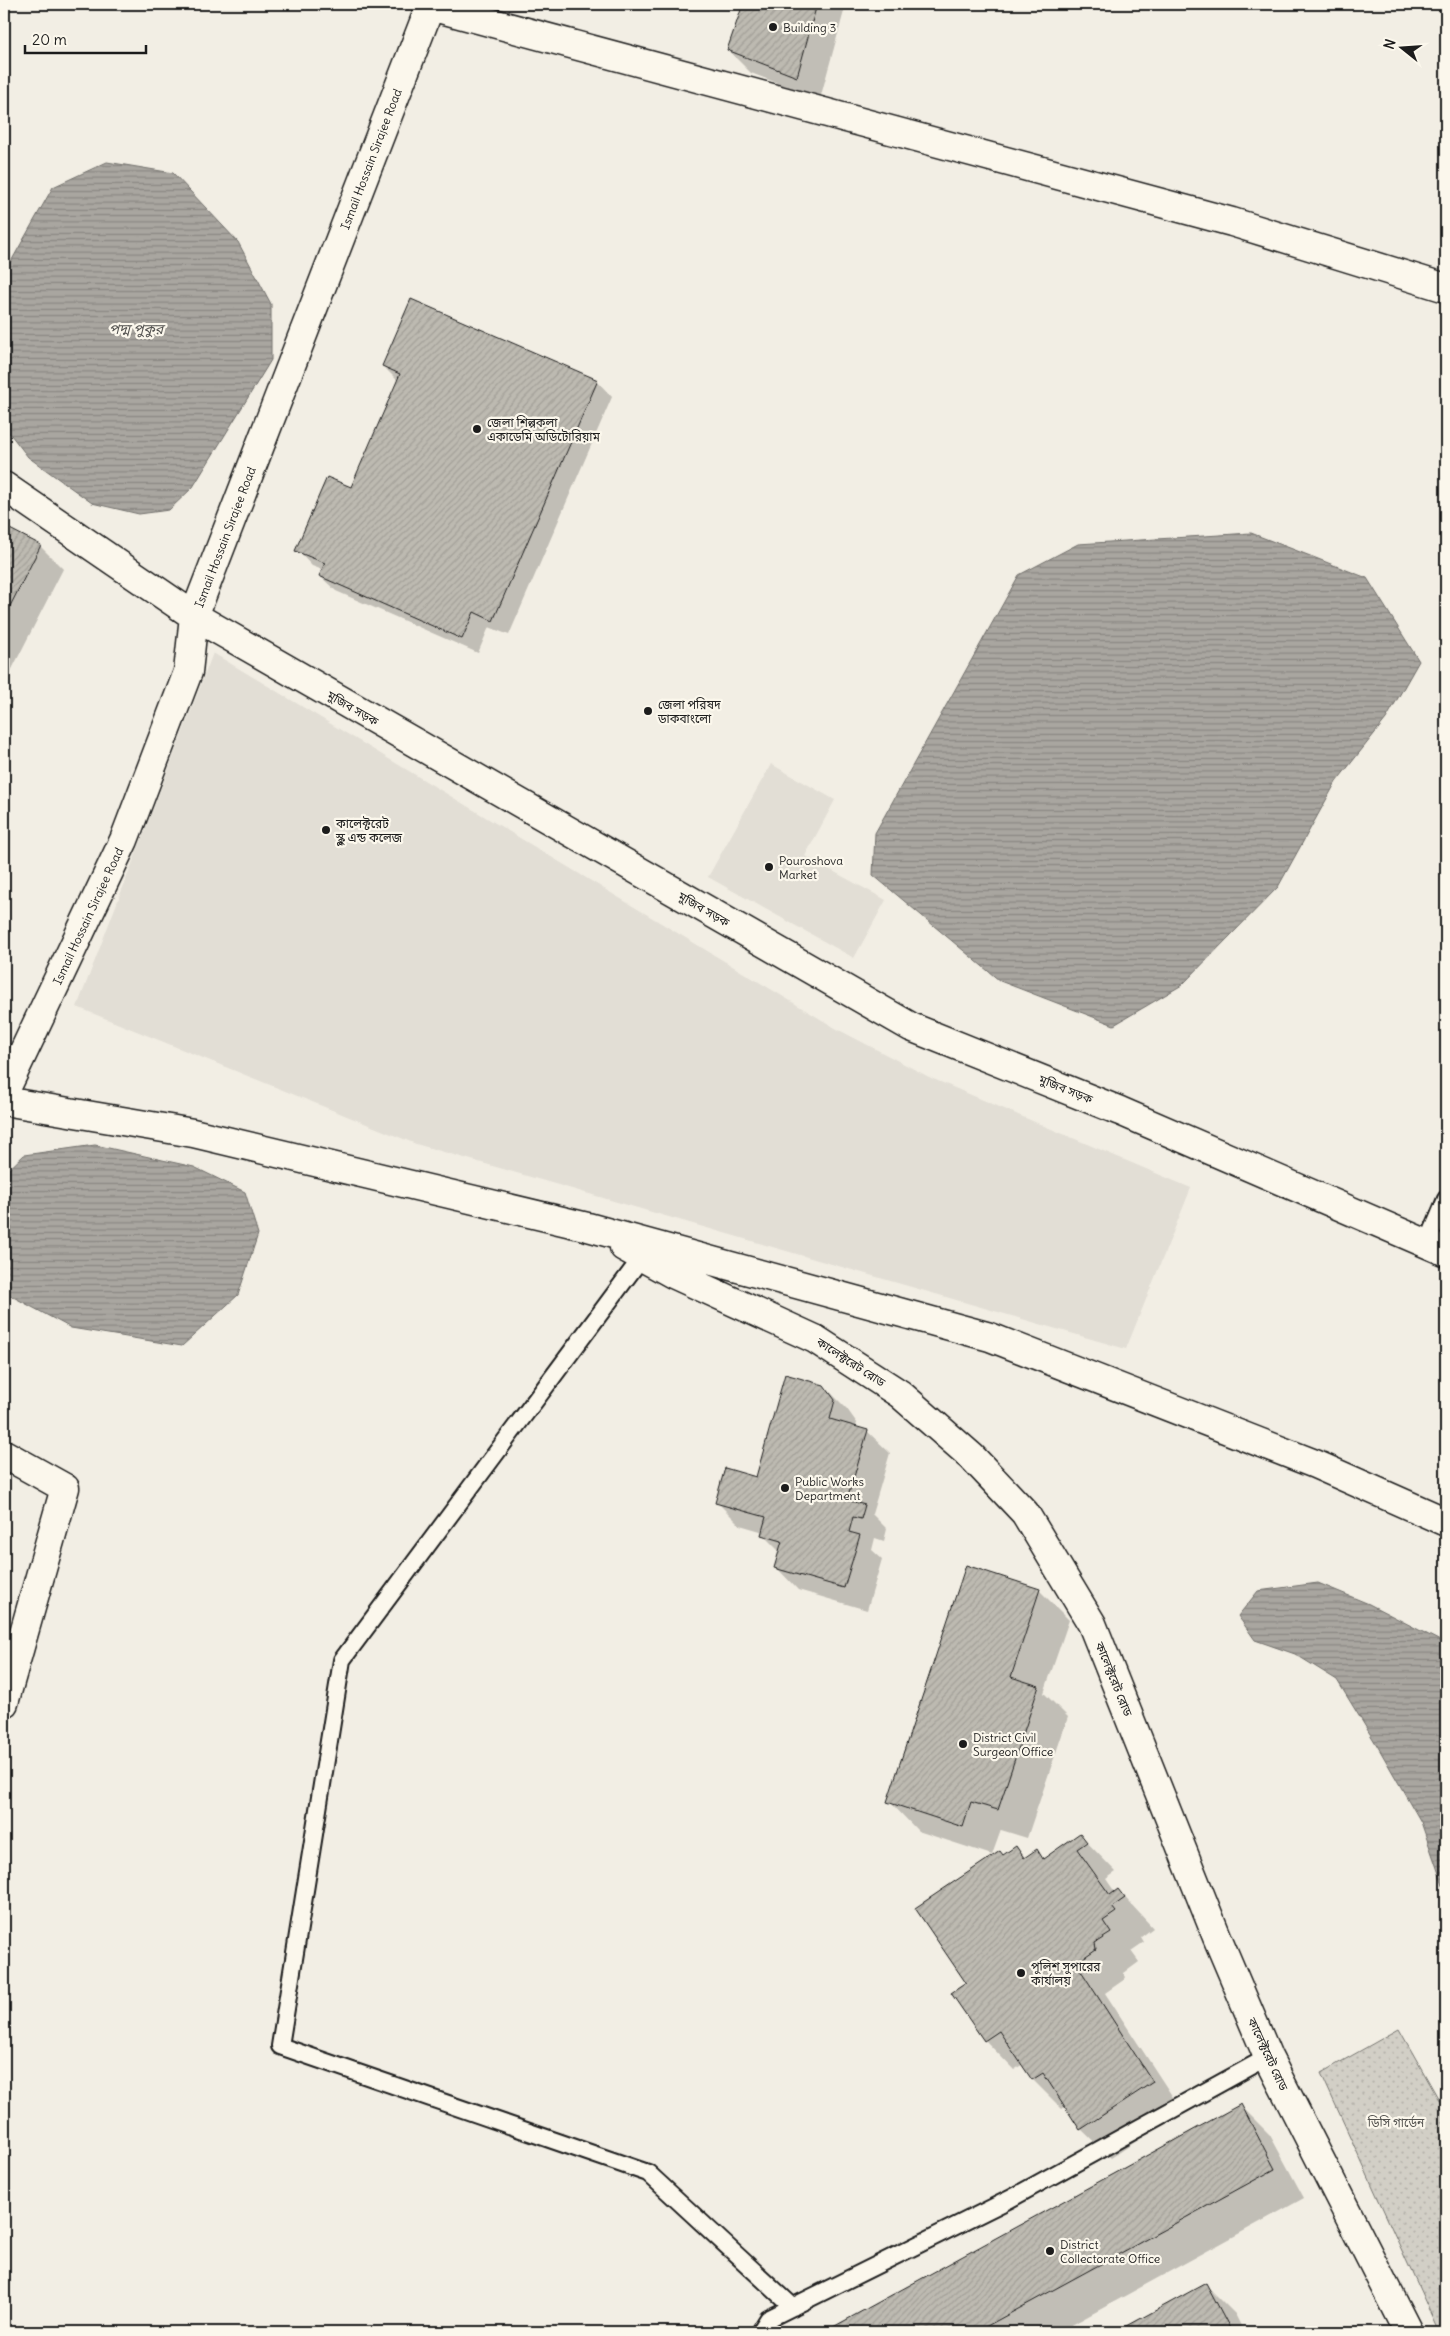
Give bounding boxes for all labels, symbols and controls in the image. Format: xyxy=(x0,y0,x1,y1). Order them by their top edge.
place label: Building 3 xyxy=(783,20,836,35)
marker: Building 3 xyxy=(767,21,779,33)
scale bar xyxy=(25,22,146,54)
north arrow xyxy=(1378,22,1428,72)
text: 20 m xyxy=(32,30,67,49)
text: N xyxy=(1380,37,1400,51)
street label: Ismail Hossain Sirajee Road xyxy=(337,87,405,231)
water label: পদ্ম পুকুর xyxy=(109,320,166,338)
place label: জেলা শিল্পকলা একাডেমি অডিটোরিয়াম xyxy=(487,415,601,444)
marker: জেলা শিল্পকলা একাডেমি অডিটোরিয়াম xyxy=(471,423,483,435)
street label: Ismail Hossain Sirajee Road xyxy=(191,465,259,609)
street label: মুজিব সড়ক xyxy=(323,687,382,730)
place label: জেলা পরিষদ ডাকবাংলো xyxy=(657,697,721,726)
marker: জেলা পরিষদ ডাকবাংলো xyxy=(642,705,654,717)
place label: কালেক্টরেট স্কুল এন্ড কলেজ xyxy=(335,816,403,846)
marker: কালেক্টরেট স্কুল এন্ড কলেজ xyxy=(320,824,332,836)
street label: Ismail Hossain Sirajee Road xyxy=(50,845,126,987)
place label: Pouroshova Market xyxy=(779,853,843,882)
marker: Pouroshova Market xyxy=(763,861,775,873)
street label: মুজিব সড়ক xyxy=(674,888,733,931)
street label: মুজিব সড়ক xyxy=(1036,1071,1095,1108)
street label: কালেক্টরেট রোড xyxy=(813,1334,889,1390)
place label: Public Works Department xyxy=(795,1474,864,1503)
marker: Public Works Department xyxy=(779,1482,791,1494)
street label: কালেক্টরেট রোড xyxy=(1092,1639,1136,1719)
place label: District Civil Surgeon Office xyxy=(973,1730,1053,1759)
marker: District Civil Surgeon Office xyxy=(957,1738,969,1750)
place label: পুলিশ সুপারের কার্যালয় xyxy=(1030,1959,1101,1988)
marker: পুলিশ সুপারের কার্যালয় xyxy=(1015,1967,1027,1979)
street label: কালেক্টরেট রোড xyxy=(1244,2014,1292,2093)
park label: ডিসি গার্ডেন xyxy=(1367,2115,1425,2130)
place label: District Collectorate Office xyxy=(1060,2237,1160,2266)
marker: District Collectorate Office xyxy=(1044,2245,1056,2257)

